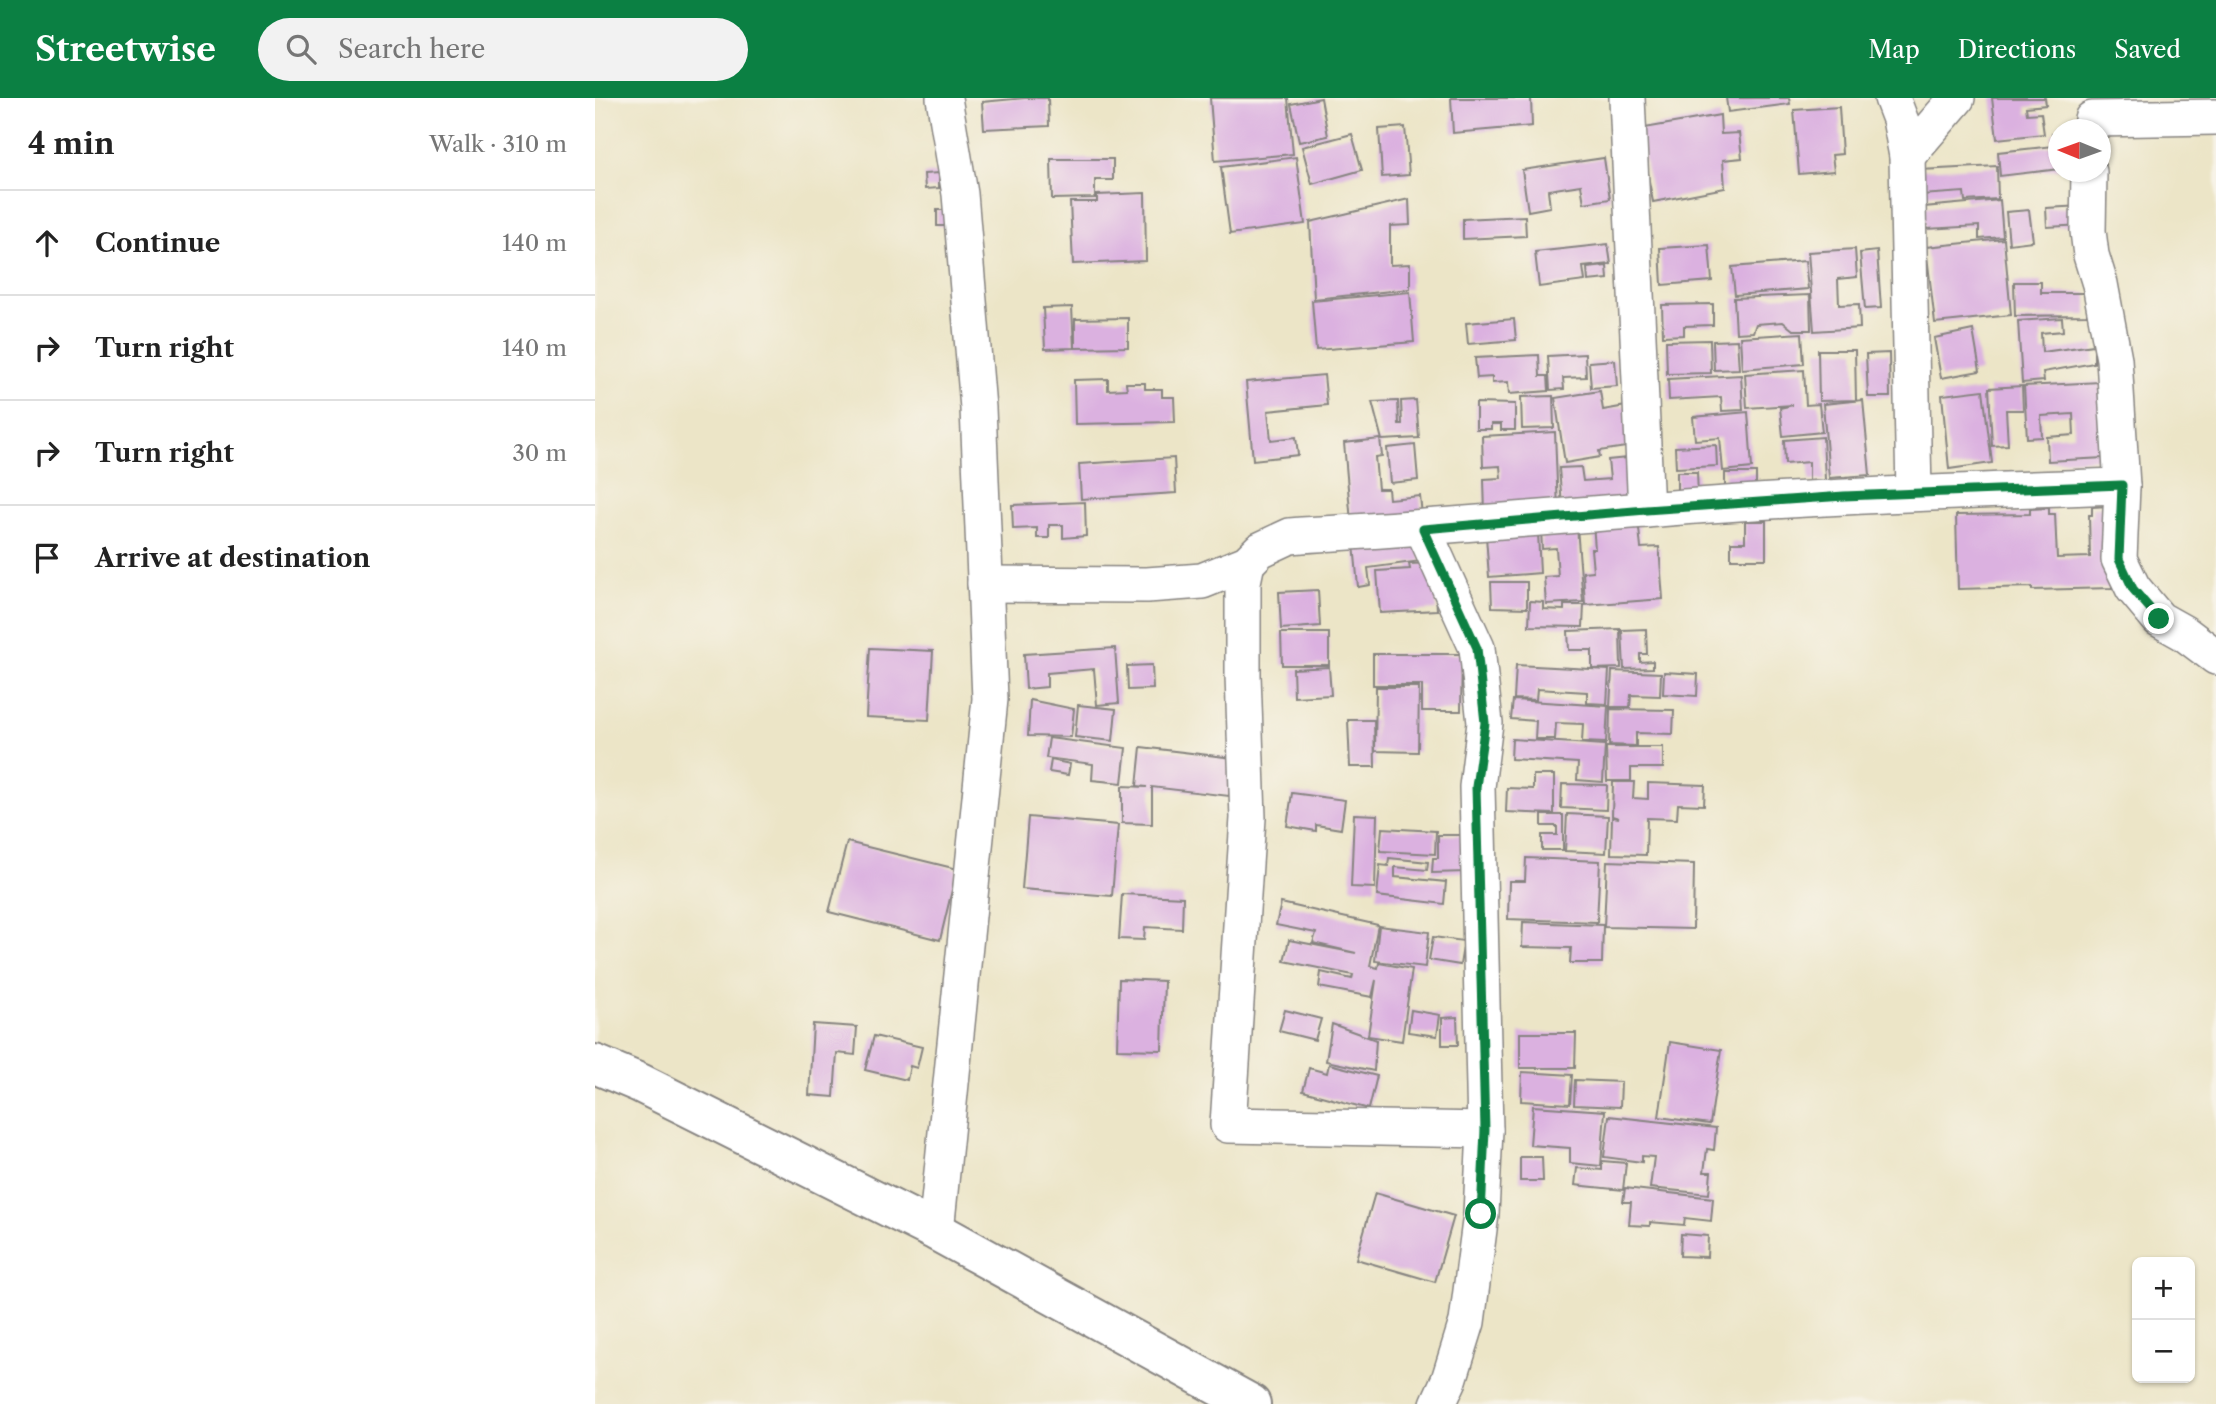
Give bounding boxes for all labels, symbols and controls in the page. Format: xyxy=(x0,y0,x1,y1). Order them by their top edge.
search box xyxy=(258,18,748,81)
text: Streetwise xyxy=(35,29,216,70)
icon: search xyxy=(282,30,320,68)
text: Search here xyxy=(338,33,485,65)
text: Map xyxy=(1868,35,1920,64)
text: Directions xyxy=(1958,35,2076,64)
text: Saved xyxy=(2114,35,2181,64)
north arrow xyxy=(2048,119,2111,182)
text: 4 min xyxy=(28,125,114,162)
text: Walk · 310 m xyxy=(429,130,567,158)
icon: ahead xyxy=(28,224,66,262)
text: Continue xyxy=(95,227,220,259)
text: 140 m xyxy=(502,229,567,257)
icon: right xyxy=(28,329,66,367)
text: Turn right xyxy=(95,332,234,364)
text: 140 m xyxy=(502,334,567,362)
icon: right xyxy=(28,434,66,472)
text: Turn right xyxy=(95,437,234,469)
text: 30 m xyxy=(512,439,567,467)
icon: arrive xyxy=(28,539,66,577)
text: Arrive at destination xyxy=(95,542,370,574)
route end xyxy=(2143,603,2174,634)
route start xyxy=(1465,1198,1496,1229)
map controls xyxy=(2132,1257,2195,1383)
button: + xyxy=(2132,1257,2195,1320)
button: − xyxy=(2132,1320,2195,1383)

